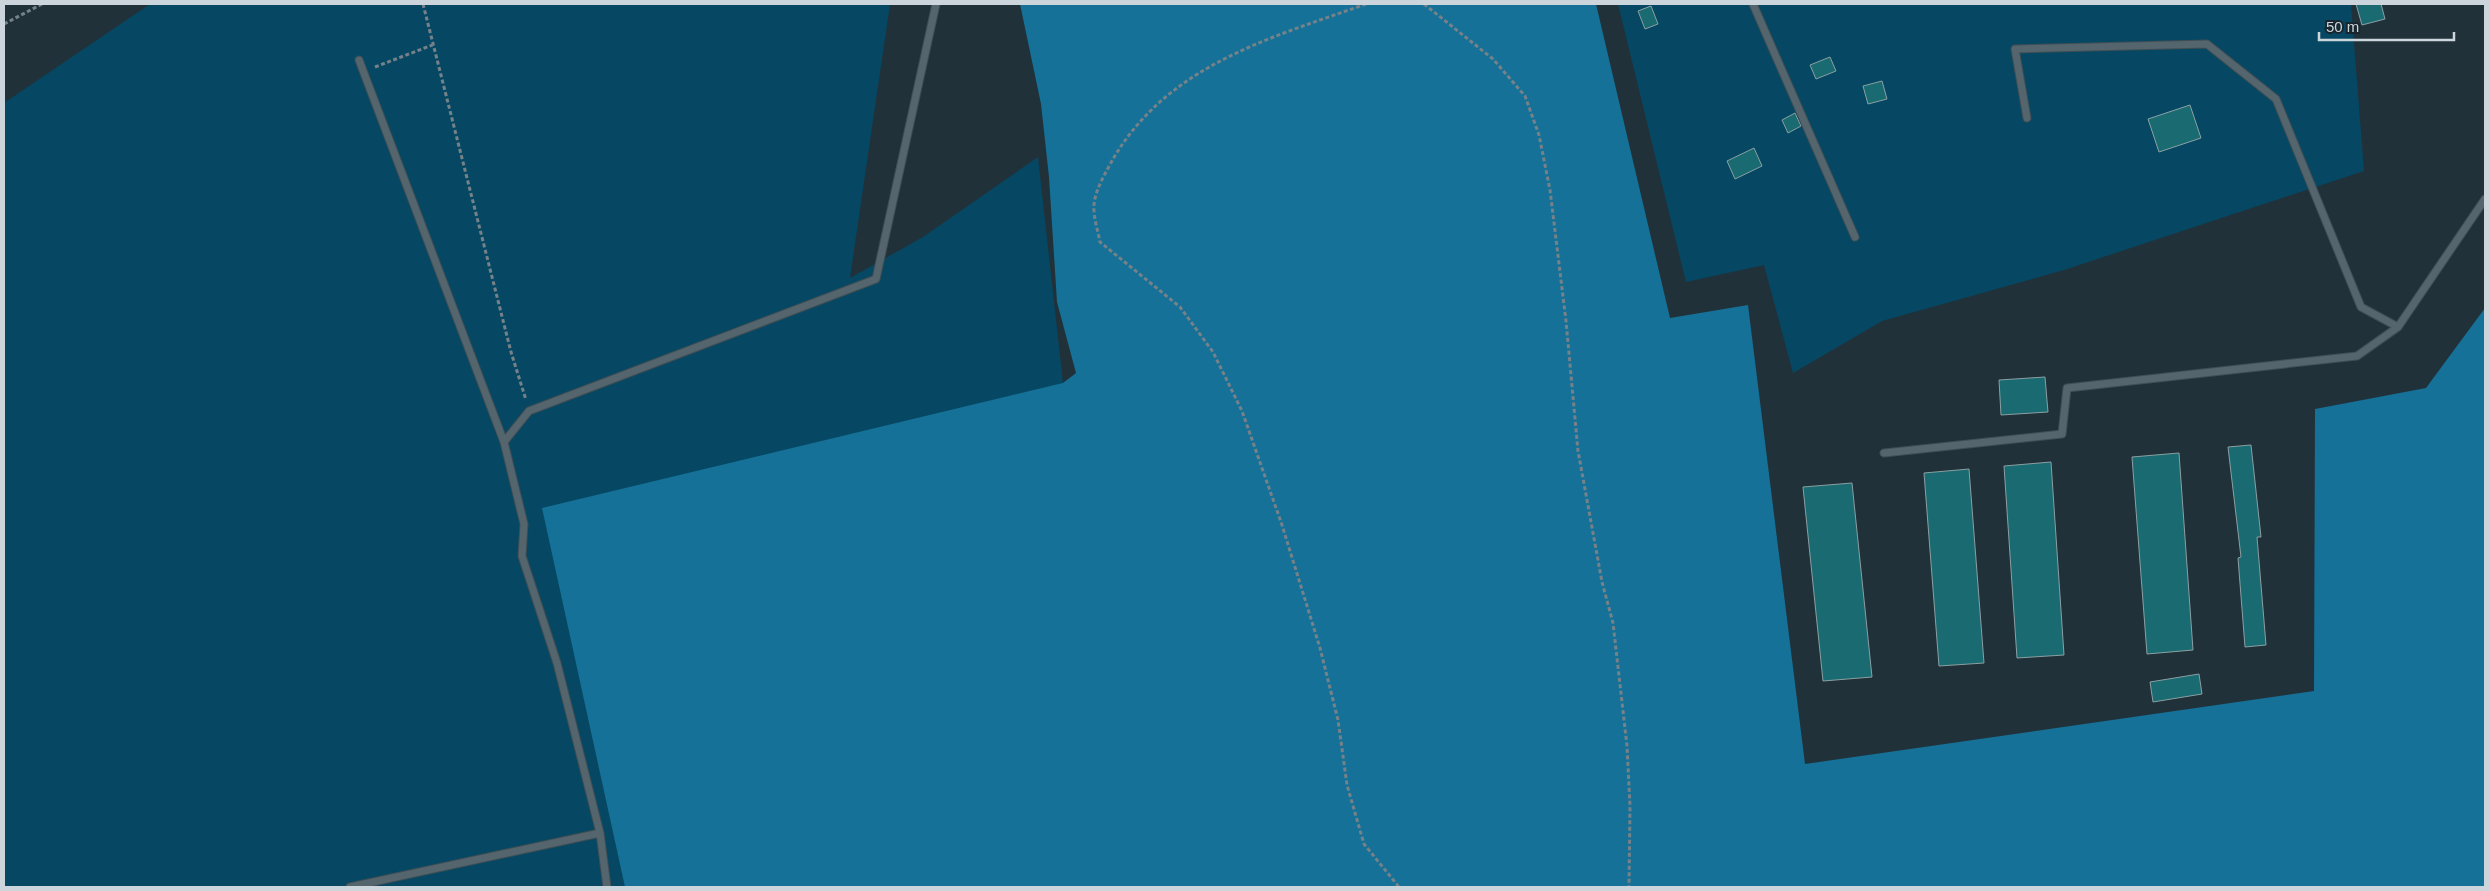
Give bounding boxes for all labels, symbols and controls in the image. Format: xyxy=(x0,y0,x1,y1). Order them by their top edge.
scale bar xyxy=(2319,10,2454,42)
text: 50 m xyxy=(2326,18,2359,35)

